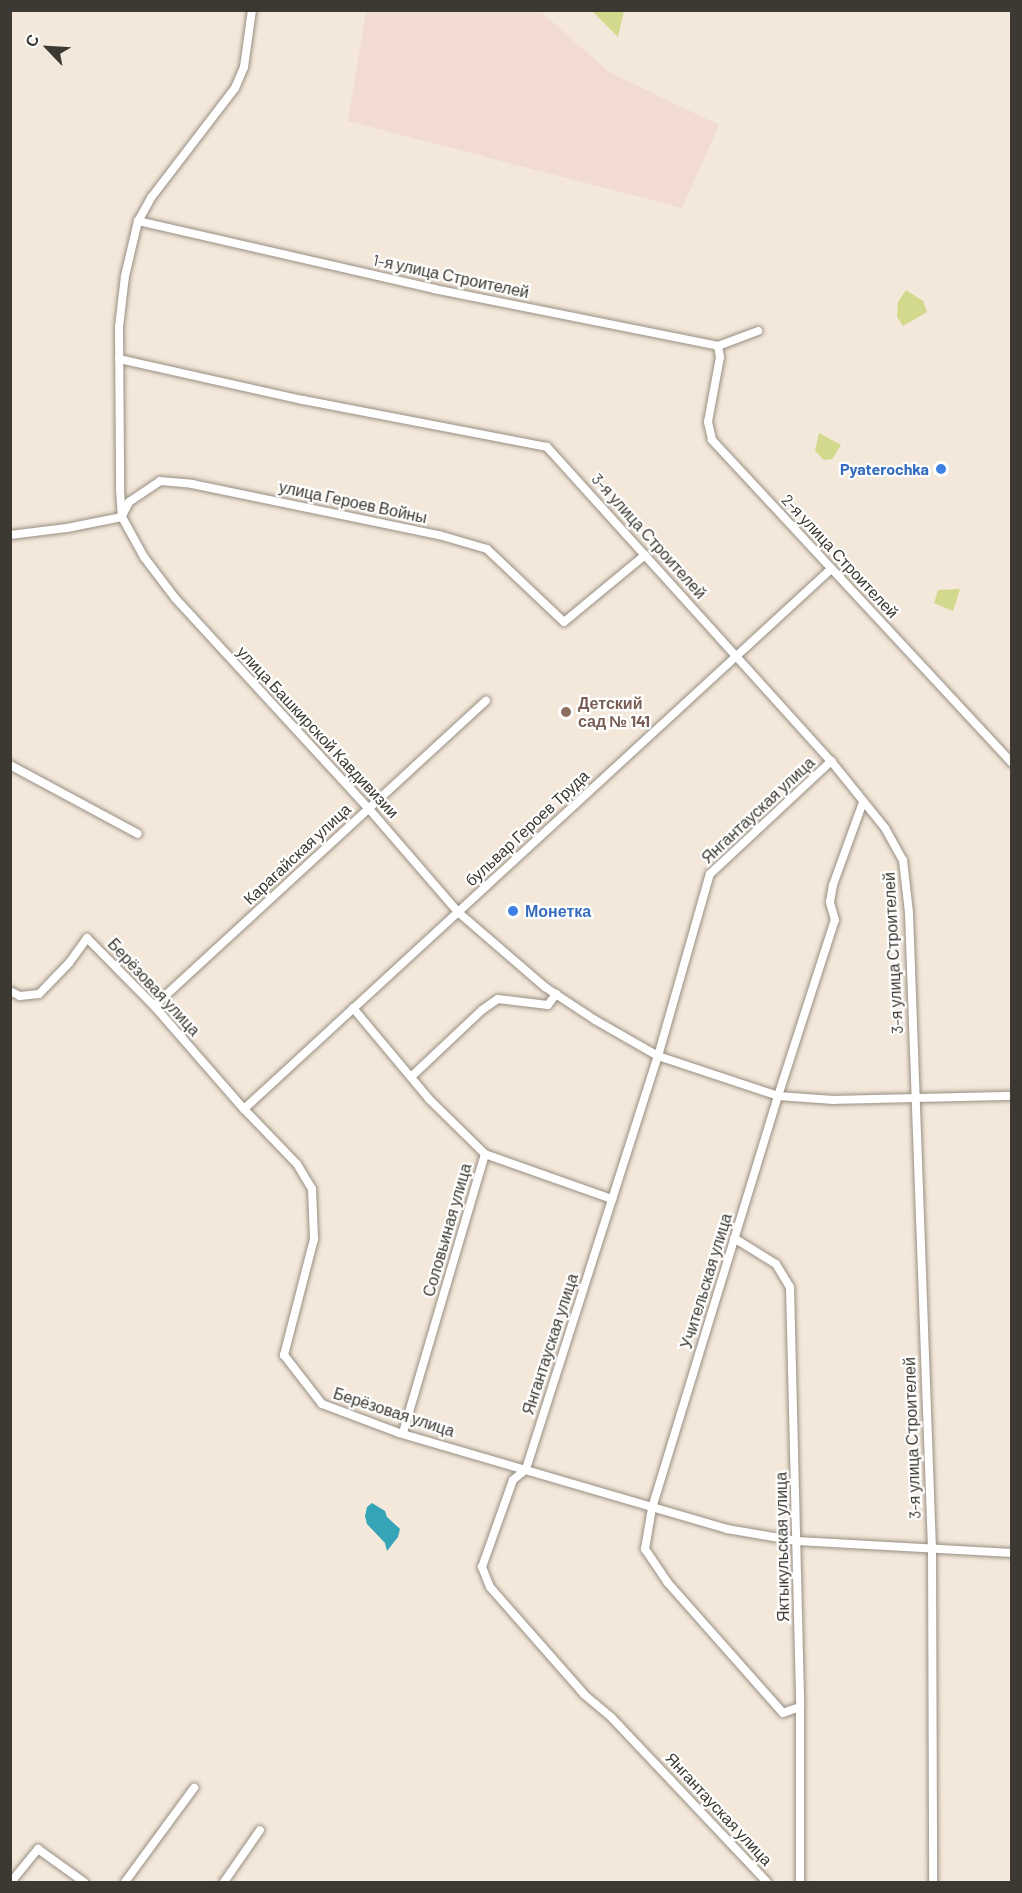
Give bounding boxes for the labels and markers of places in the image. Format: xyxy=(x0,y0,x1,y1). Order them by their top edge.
place label: Pyaterochka xyxy=(840,459,929,479)
marker: Pyaterochka xyxy=(934,462,948,476)
place label: Детский сад № 141 xyxy=(578,693,650,731)
marker: Детский сад № 141 xyxy=(559,705,573,719)
place label: Монетка xyxy=(525,901,591,921)
marker: Монетка xyxy=(506,904,520,918)

